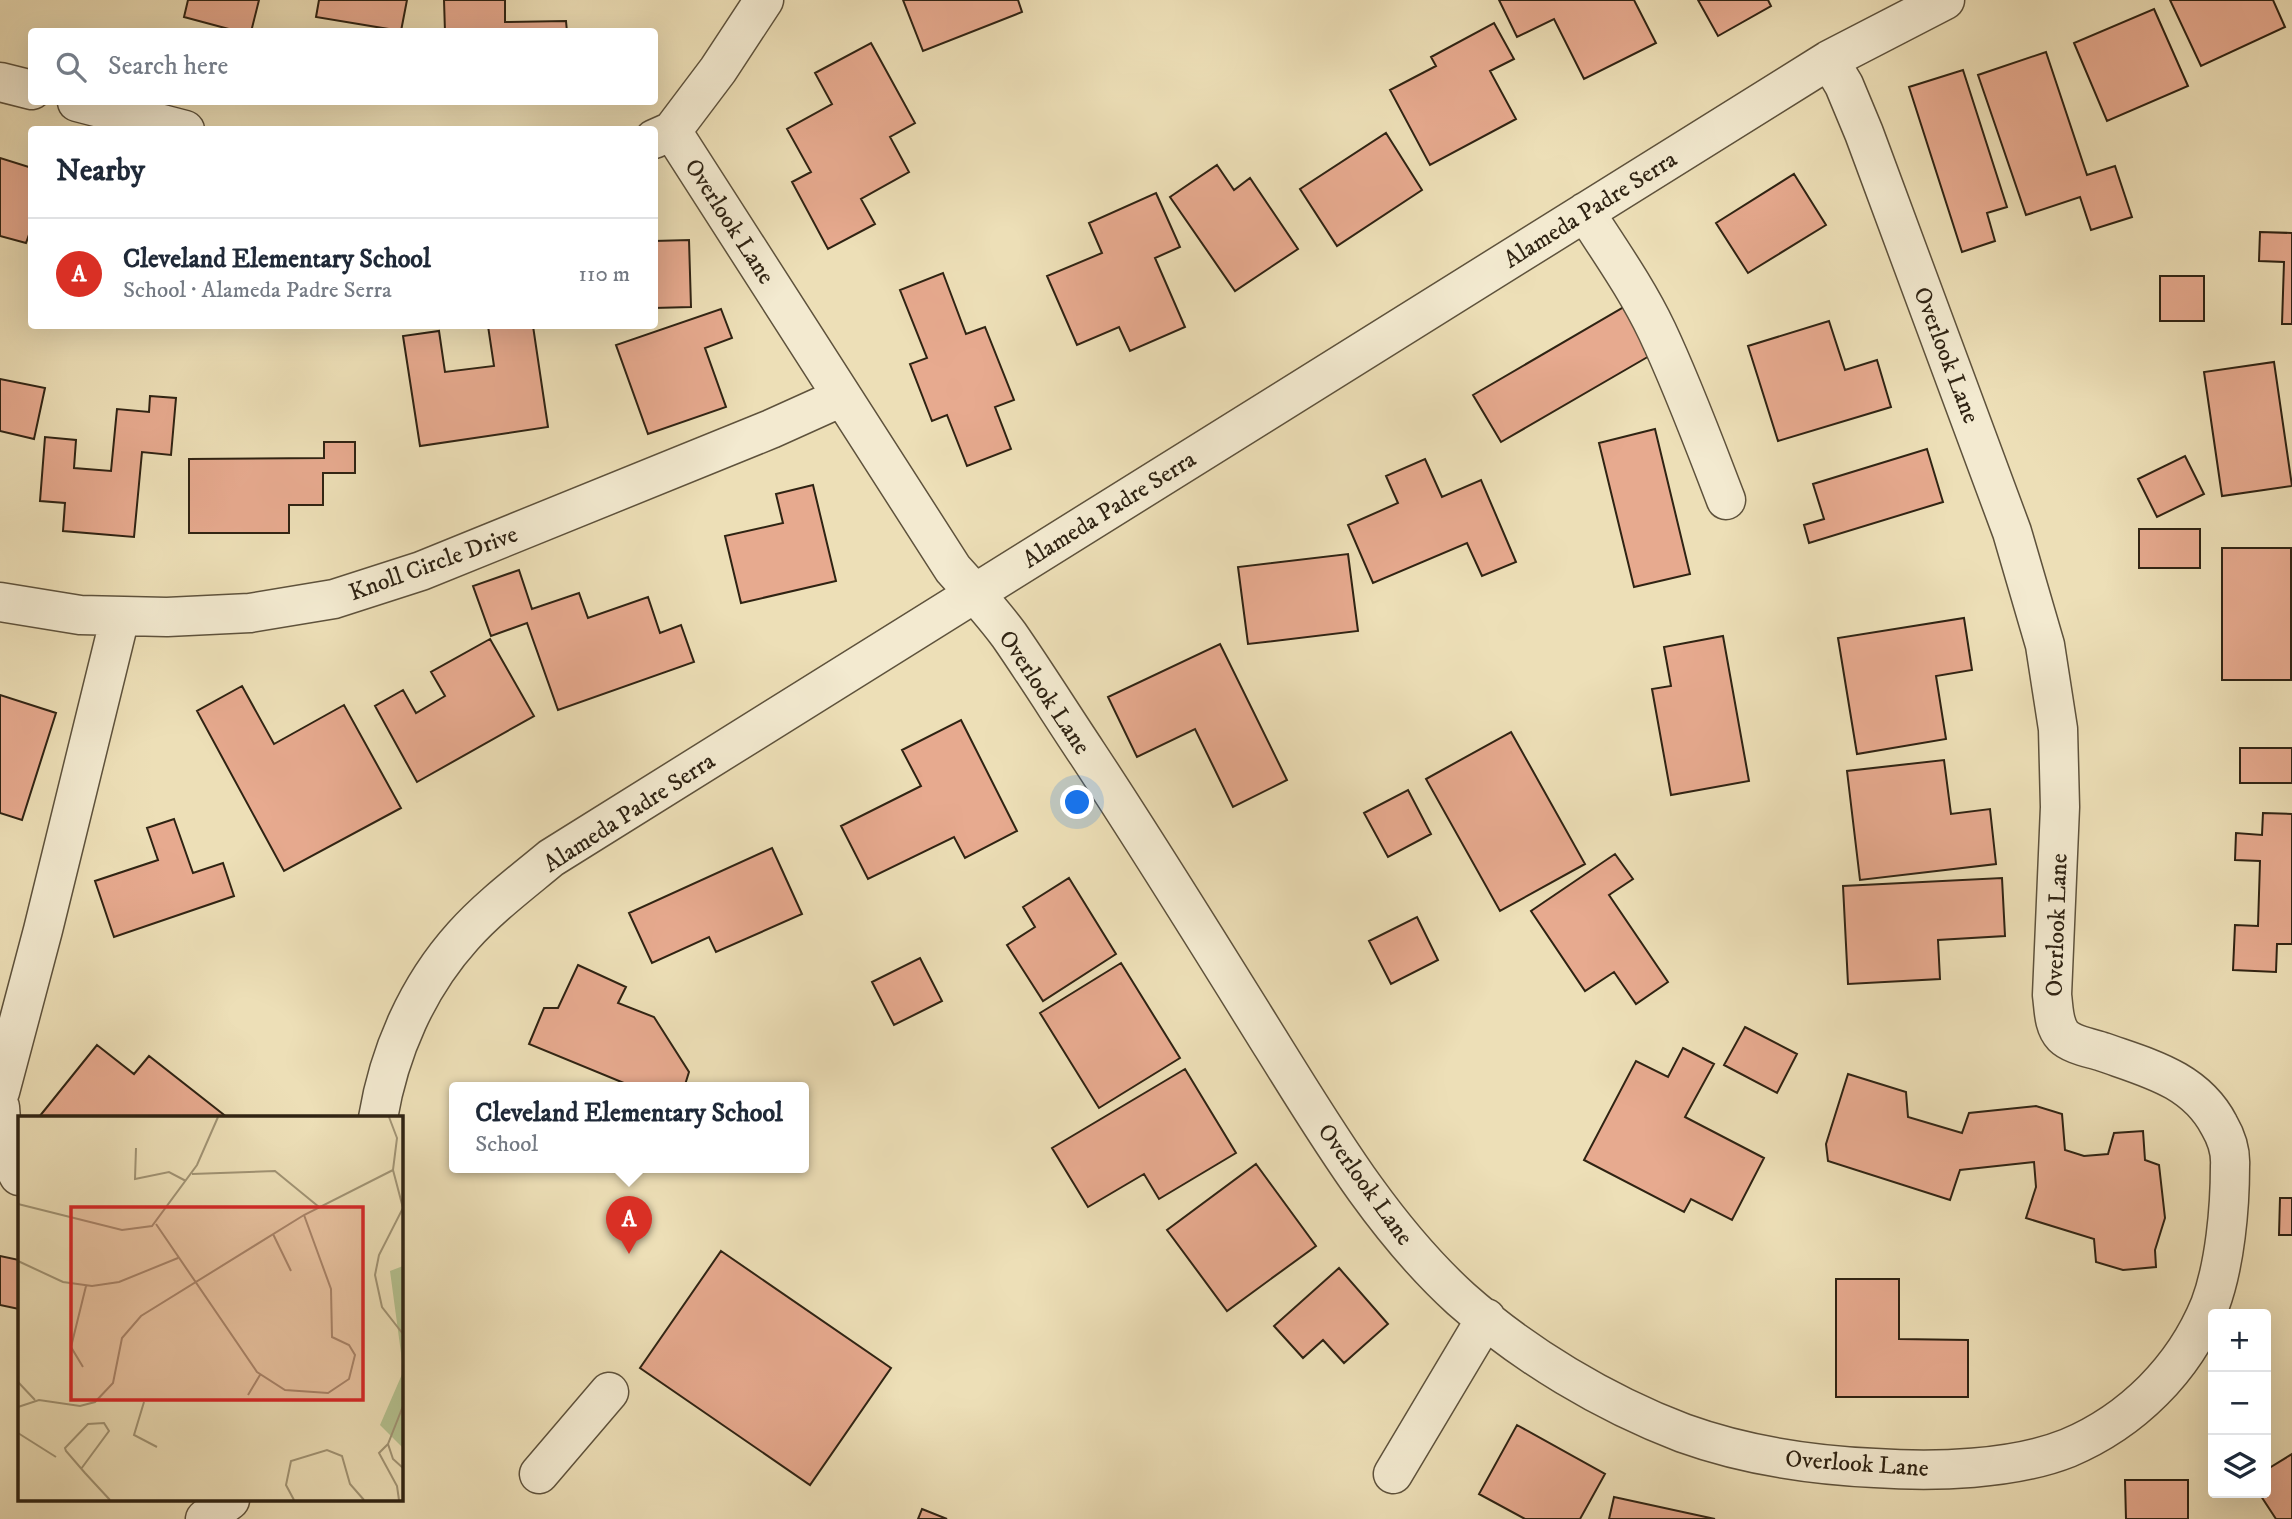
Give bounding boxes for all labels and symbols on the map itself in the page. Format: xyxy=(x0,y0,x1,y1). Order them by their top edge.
street label: Alameda Padre Serra xyxy=(1498,144,1683,275)
street label: Overlook Lane xyxy=(677,153,781,290)
street label: Overlook Lane xyxy=(1906,283,1986,428)
street label: Alameda Padre Serra xyxy=(1017,444,1202,575)
street label: Knoll Circle Drive xyxy=(345,519,522,608)
street label: Overlook Lane xyxy=(992,625,1097,761)
street label: Alameda Padre Serra xyxy=(538,746,722,879)
your location xyxy=(1060,785,1094,819)
street label: Overlook Lane xyxy=(2040,853,2074,997)
inset map xyxy=(18,1116,402,1502)
street label: Overlook Lane xyxy=(1311,1118,1420,1252)
pin: A xyxy=(606,1196,652,1254)
street label: Overlook Lane xyxy=(1784,1444,1930,1484)

